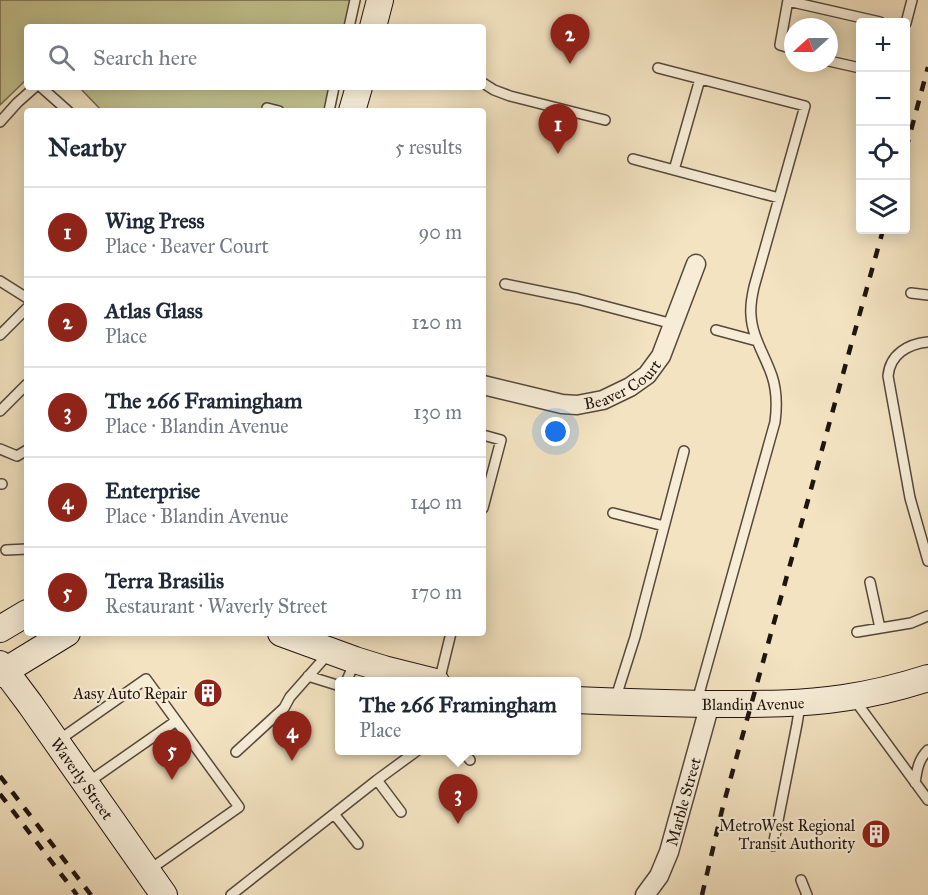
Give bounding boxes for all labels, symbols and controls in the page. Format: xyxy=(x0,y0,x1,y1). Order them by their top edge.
pin: 2 xyxy=(550,14,590,64)
north arrow xyxy=(784,18,838,72)
map controls xyxy=(856,18,910,234)
button: + xyxy=(856,18,910,72)
search box xyxy=(24,24,486,90)
icon: search xyxy=(45,41,78,74)
text: Search here xyxy=(93,44,197,71)
button: − xyxy=(856,72,910,126)
pin: 1 xyxy=(538,104,578,154)
button: locate xyxy=(856,126,910,180)
text: Nearby xyxy=(48,131,126,163)
text: 5 results xyxy=(395,135,462,159)
button: layers xyxy=(856,180,910,234)
text: Wing Press xyxy=(105,207,205,234)
text: 1 xyxy=(64,220,71,244)
text: 90 m xyxy=(419,220,462,244)
text: Place · Beaver Court xyxy=(105,234,268,258)
text: Atlas Glass xyxy=(105,297,203,324)
text: 2 xyxy=(63,310,72,334)
text: 120 m xyxy=(411,310,462,334)
text: Place xyxy=(105,324,147,348)
street label: Beaver Court xyxy=(582,356,665,413)
text: The 266 Framingham xyxy=(105,387,302,414)
text: 3 xyxy=(64,400,72,424)
text: 130 m xyxy=(413,400,462,424)
text: Place · Blandin Avenue xyxy=(105,414,289,438)
your location xyxy=(541,417,570,446)
text: Enterprise xyxy=(105,477,200,504)
text: 4 xyxy=(62,490,73,514)
text: 140 m xyxy=(410,490,462,514)
text: Place · Blandin Avenue xyxy=(105,504,289,528)
text: Terra Brasilis xyxy=(105,567,224,594)
text: 5 xyxy=(63,580,72,604)
text: 170 m xyxy=(411,580,462,604)
text: Restaurant · Waverly Street xyxy=(105,594,327,618)
building icon: Aasy Auto Repair xyxy=(192,677,224,709)
popup xyxy=(335,677,581,755)
place label: Aasy Auto Repair xyxy=(72,684,187,703)
text: The 266 Framingham xyxy=(359,691,557,718)
street label: Blandin Avenue xyxy=(701,693,805,714)
pin: 4 xyxy=(272,712,312,761)
text: Place xyxy=(359,718,401,742)
pin: 5 xyxy=(152,730,192,780)
street label: Waverly Street xyxy=(47,734,117,824)
street label: Marble Street xyxy=(662,755,705,848)
pin: 3 xyxy=(438,774,478,824)
place label: MetroWest Regional Transit Authority xyxy=(719,816,856,853)
building icon: MetroWest Regional Transit Authority xyxy=(860,818,892,850)

